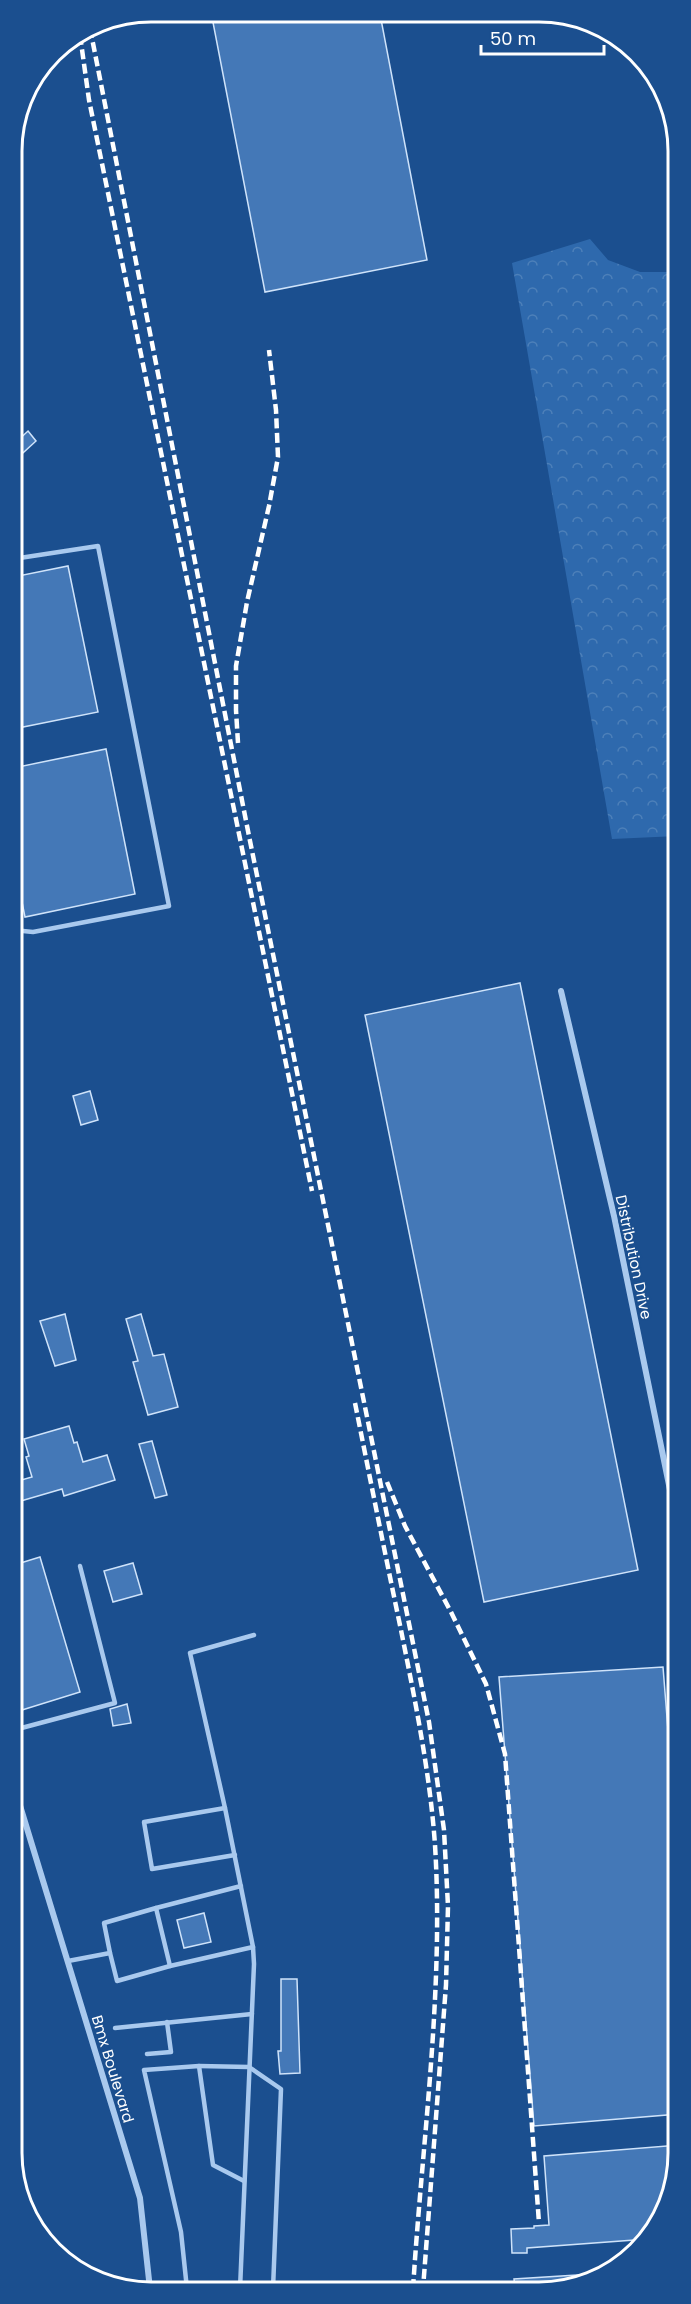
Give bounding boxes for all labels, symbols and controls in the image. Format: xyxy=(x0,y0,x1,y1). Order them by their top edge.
scale bar xyxy=(481,18,604,56)
text: 50 m xyxy=(490,26,536,51)
street label: Distribution Drive xyxy=(611,1193,657,1321)
street label: Bmx Boulevard xyxy=(87,2013,139,2125)

